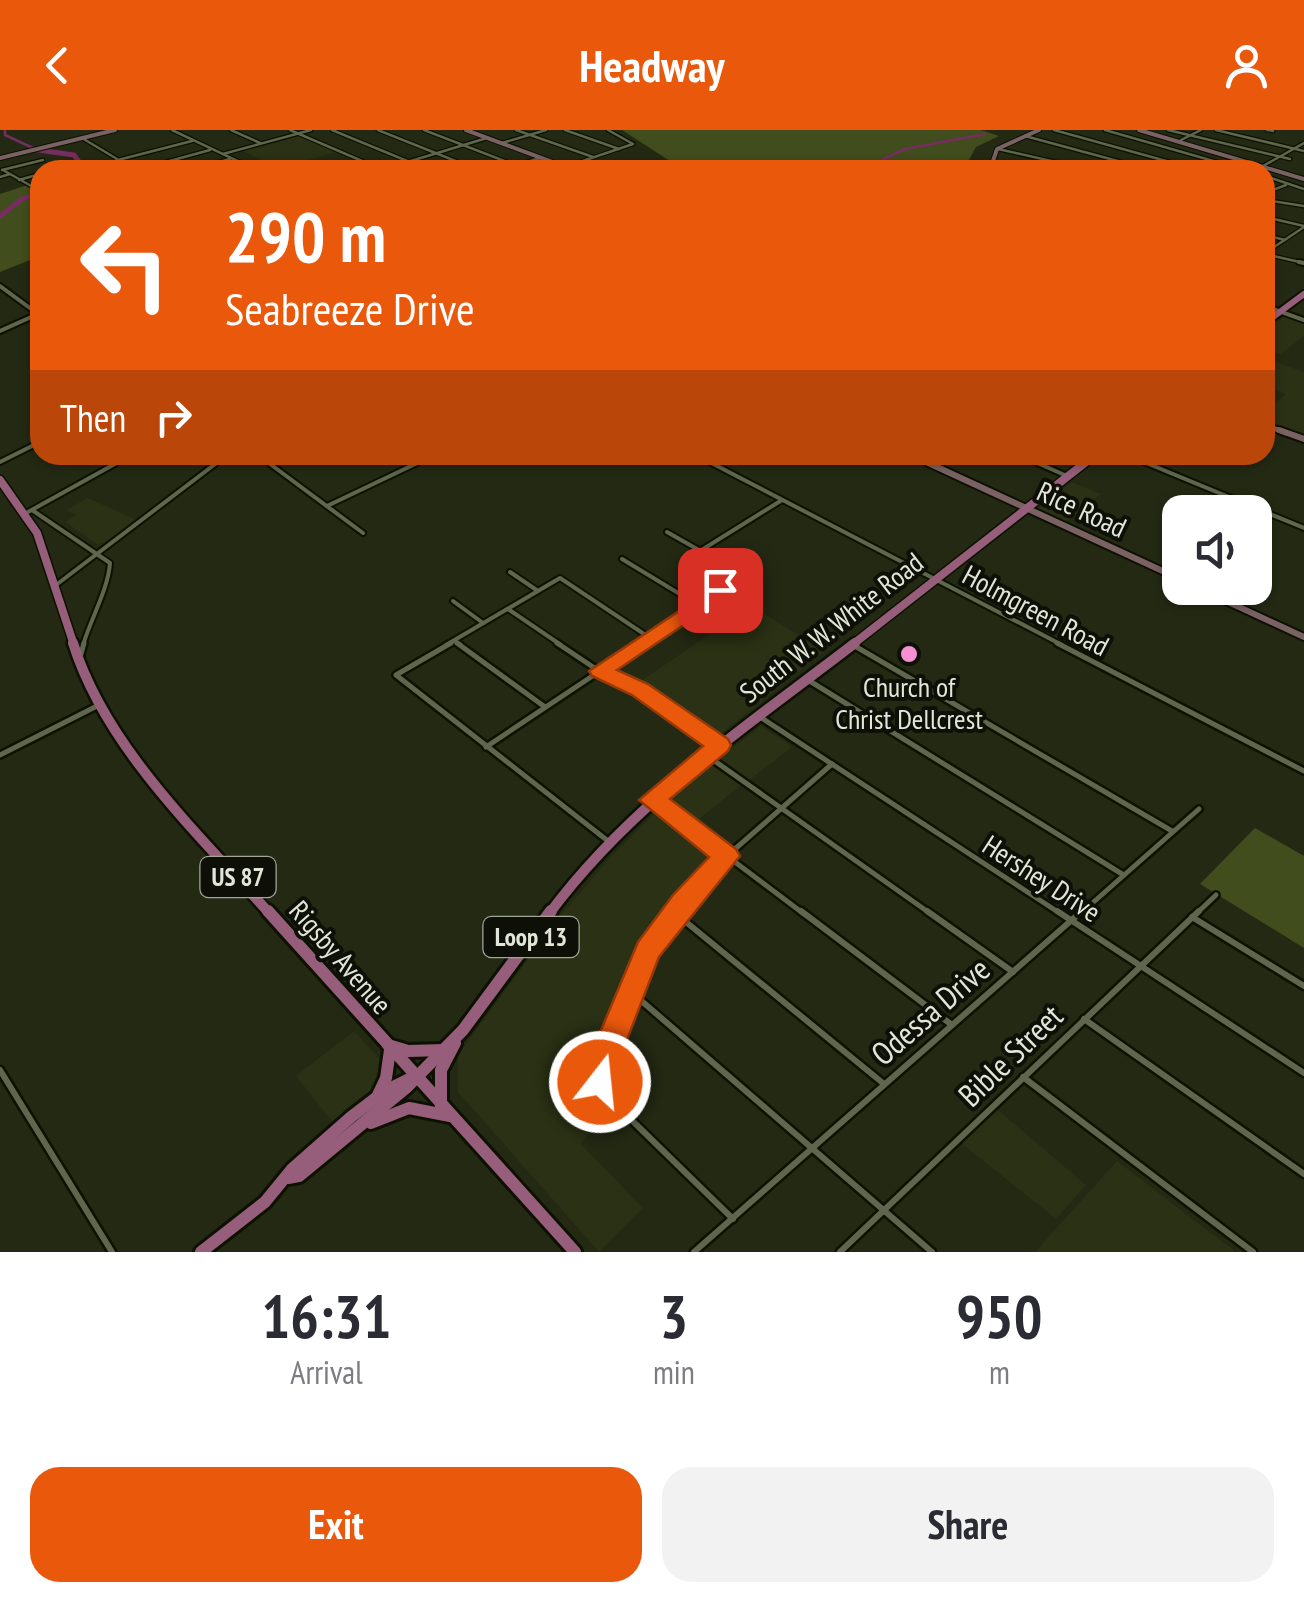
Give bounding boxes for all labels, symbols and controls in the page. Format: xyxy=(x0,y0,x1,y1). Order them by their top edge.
text: Headway xyxy=(579,36,725,94)
icon: back xyxy=(30,38,85,93)
icon: person xyxy=(1219,38,1274,93)
text: 290 m xyxy=(225,191,386,281)
icon: left xyxy=(60,200,190,330)
text: Seabreeze Drive xyxy=(225,279,475,337)
icon: right xyxy=(146,390,201,445)
text: Then xyxy=(60,393,126,442)
street label: Rice Road xyxy=(1031,472,1133,546)
map controls xyxy=(1162,495,1272,605)
button: sound xyxy=(1162,495,1272,605)
street label: South W. W. White Road xyxy=(732,544,930,710)
pin xyxy=(678,548,763,633)
street label: Holmgreen Road xyxy=(956,556,1116,664)
icon: arrive xyxy=(693,563,748,618)
marker: Church of Christ Dellcrest xyxy=(898,643,920,665)
place label: Church of Christ Dellcrest xyxy=(835,668,983,737)
street label: Hershey Drive xyxy=(976,826,1108,930)
road number: US 87 xyxy=(200,857,276,897)
street label: Rigsby Avenue xyxy=(282,893,400,1021)
road number: Loop 13 xyxy=(484,917,578,957)
street label: Odessa Drive xyxy=(862,948,998,1074)
street label: Bible Street xyxy=(949,995,1071,1115)
position arrow xyxy=(548,1030,652,1134)
text: 16:31 xyxy=(262,1277,391,1355)
text: 3 xyxy=(660,1277,688,1355)
text: 950 xyxy=(956,1277,1042,1355)
text: Arrival xyxy=(290,1351,363,1393)
text: min xyxy=(653,1351,695,1393)
text: m xyxy=(989,1351,1010,1393)
button: Exit xyxy=(30,1467,642,1582)
button: Share xyxy=(662,1467,1274,1582)

